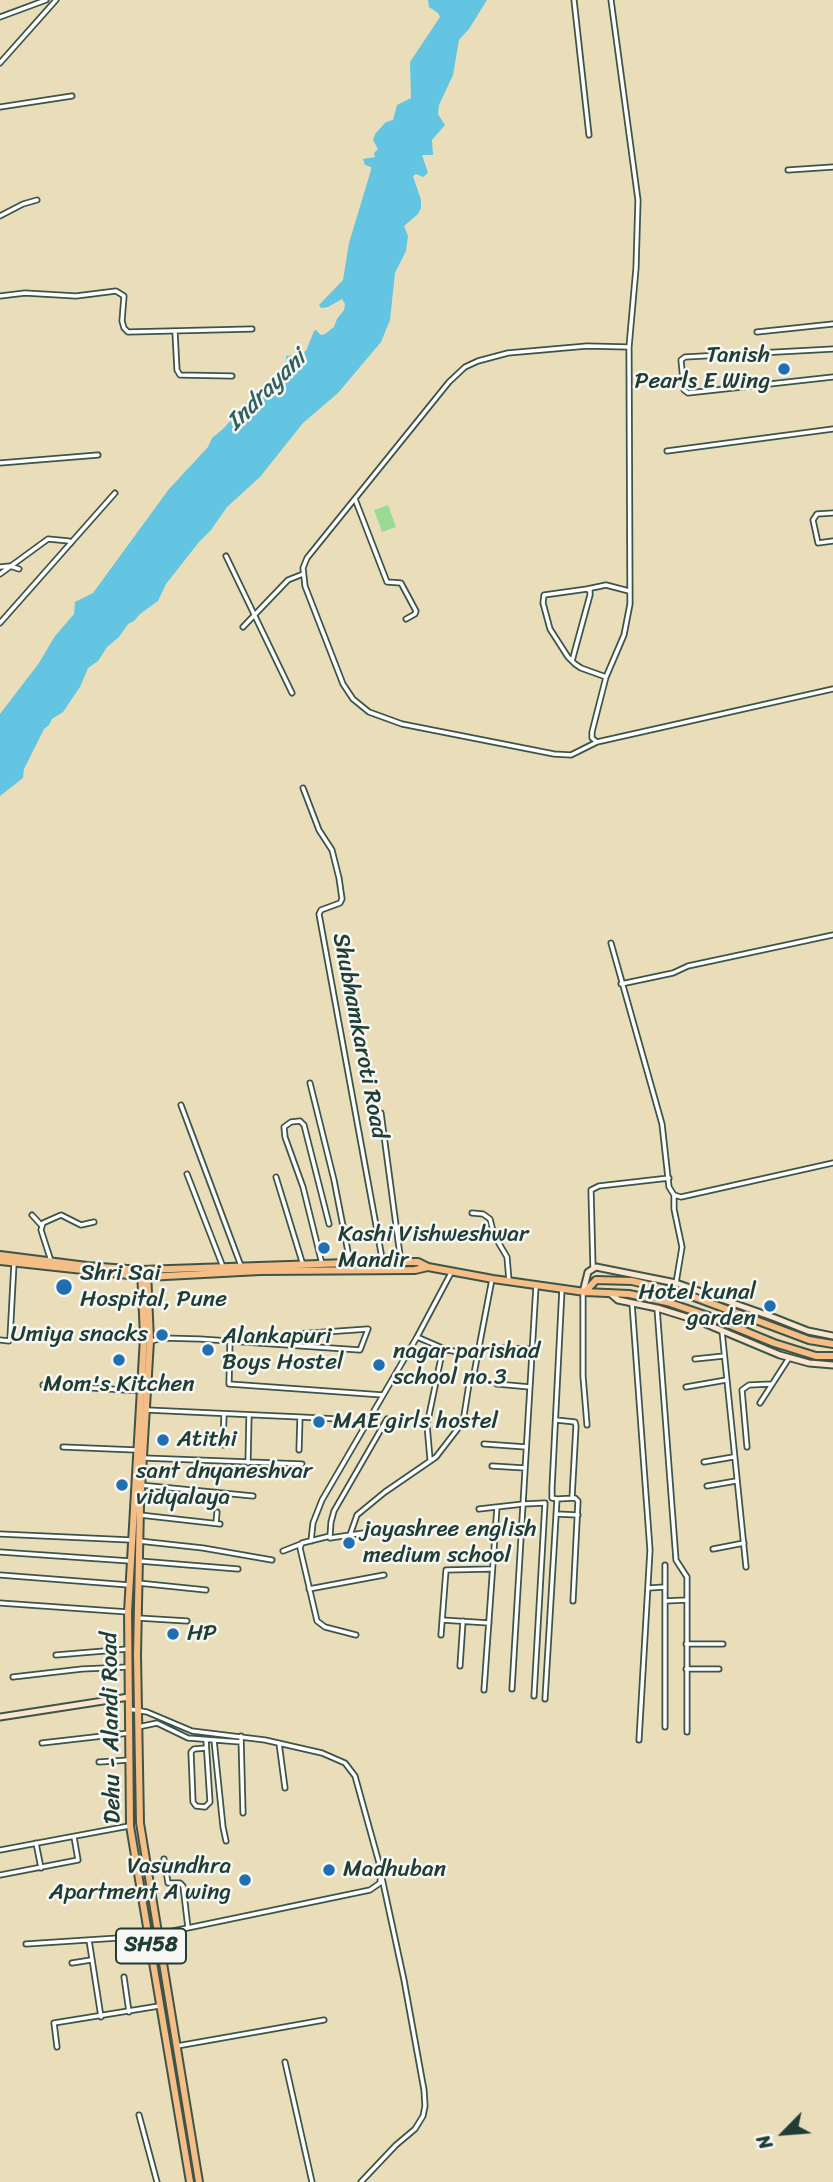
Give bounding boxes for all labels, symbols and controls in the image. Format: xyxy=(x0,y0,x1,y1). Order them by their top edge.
place label: Tanish Pearls E Wing xyxy=(634,342,770,396)
water label: Indrayani xyxy=(221,345,313,437)
marker: Tanish Pearls E Wing xyxy=(776,361,792,377)
street label: Shubhamkaroti Road xyxy=(326,931,392,1141)
place label: Kashi Vishweshwar Mandir xyxy=(338,1221,528,1275)
marker: Kashi Vishweshwar Mandir xyxy=(316,1240,332,1256)
place label: Shri Sai Hospital, Pune xyxy=(80,1260,227,1314)
marker: Shri Sai Hospital, Pune xyxy=(54,1277,74,1297)
place label: Hotel kunal garden xyxy=(639,1279,756,1333)
marker: Hotel kunal garden xyxy=(762,1298,778,1314)
place label: Umiya snacks xyxy=(11,1321,148,1349)
place label: Alankapuri Boys Hostel xyxy=(222,1323,344,1377)
marker: Umiya snacks xyxy=(154,1327,170,1343)
place label: nagar parishad school no.3 xyxy=(393,1338,540,1392)
marker: Alankapuri Boys Hostel xyxy=(200,1342,216,1358)
marker: Mom's Kitchen xyxy=(111,1352,127,1368)
marker: nagar parishad school no.3 xyxy=(371,1357,387,1373)
place label: Mom's Kitchen xyxy=(43,1371,195,1399)
place label: MAE girls hostel xyxy=(333,1408,498,1436)
marker: MAE girls hostel xyxy=(311,1414,327,1430)
place label: Atithi xyxy=(177,1426,237,1454)
marker: Atithi xyxy=(155,1432,171,1448)
place label: sant dnyaneshvar vidyalaya xyxy=(136,1458,312,1512)
marker: sant dnyaneshvar vidyalaya xyxy=(114,1477,130,1493)
place label: jayashree english medium school xyxy=(363,1516,537,1570)
marker: jayashree english medium school xyxy=(341,1535,357,1551)
place label: HP xyxy=(187,1620,217,1648)
marker: HP xyxy=(165,1626,181,1642)
street label: Dehu - Alandi Road xyxy=(97,1632,127,1824)
place label: Vasundhra Apartment A wing xyxy=(49,1853,231,1907)
place label: Madhuban xyxy=(343,1856,446,1884)
marker: Madhuban xyxy=(321,1862,337,1878)
marker: Vasundhra Apartment A wing xyxy=(237,1872,253,1888)
road number: SH58 xyxy=(116,1928,186,1964)
north arrow xyxy=(749,2098,819,2168)
text: N xyxy=(747,2129,782,2155)

